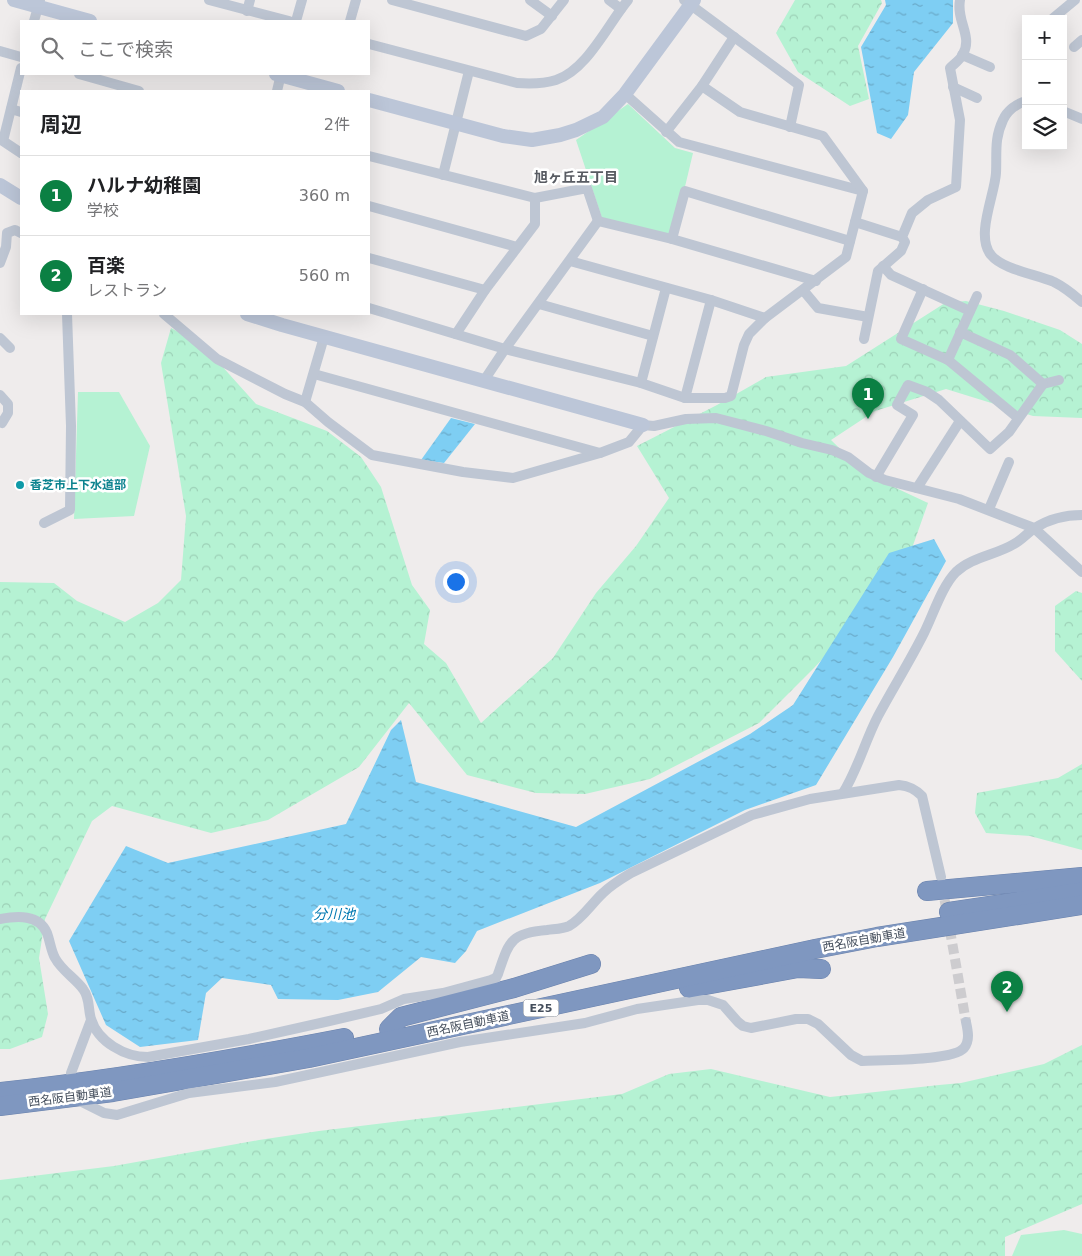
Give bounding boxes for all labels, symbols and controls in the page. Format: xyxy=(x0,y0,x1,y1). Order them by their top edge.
map controls xyxy=(1022,15,1067,150)
button: + xyxy=(1022,15,1067,60)
search box xyxy=(20,20,370,75)
icon: search xyxy=(38,34,66,62)
text: ここで検索 xyxy=(78,38,173,60)
button: − xyxy=(1022,60,1067,105)
button: layers xyxy=(1022,105,1067,150)
text: 周辺 xyxy=(40,113,82,137)
text: 2件 xyxy=(324,115,350,134)
district label: 旭ヶ丘五丁目 xyxy=(534,169,618,185)
text: ハルナ幼稚園 xyxy=(87,174,201,196)
text: 1 xyxy=(50,186,62,205)
text: 360 m xyxy=(299,186,350,205)
text: 学校 xyxy=(87,201,119,220)
text: 百楽 xyxy=(87,254,125,276)
text: 2 xyxy=(50,266,62,285)
text: 560 m xyxy=(299,266,350,285)
text: レストラン xyxy=(87,281,167,300)
pin: 1 xyxy=(852,378,884,419)
place label: 香芝市上下水道部 xyxy=(30,478,126,492)
marker: 香芝市上下水道部 xyxy=(14,479,26,491)
your location xyxy=(443,569,469,595)
water label: 分川池 xyxy=(313,906,357,922)
street label: 西名阪自動車道 xyxy=(821,926,907,954)
pin: 2 xyxy=(991,971,1023,1012)
road number: E25 xyxy=(524,1000,558,1016)
street label: 西名阪自動車道 xyxy=(425,1008,511,1040)
street label: 西名阪自動車道 xyxy=(27,1085,113,1109)

